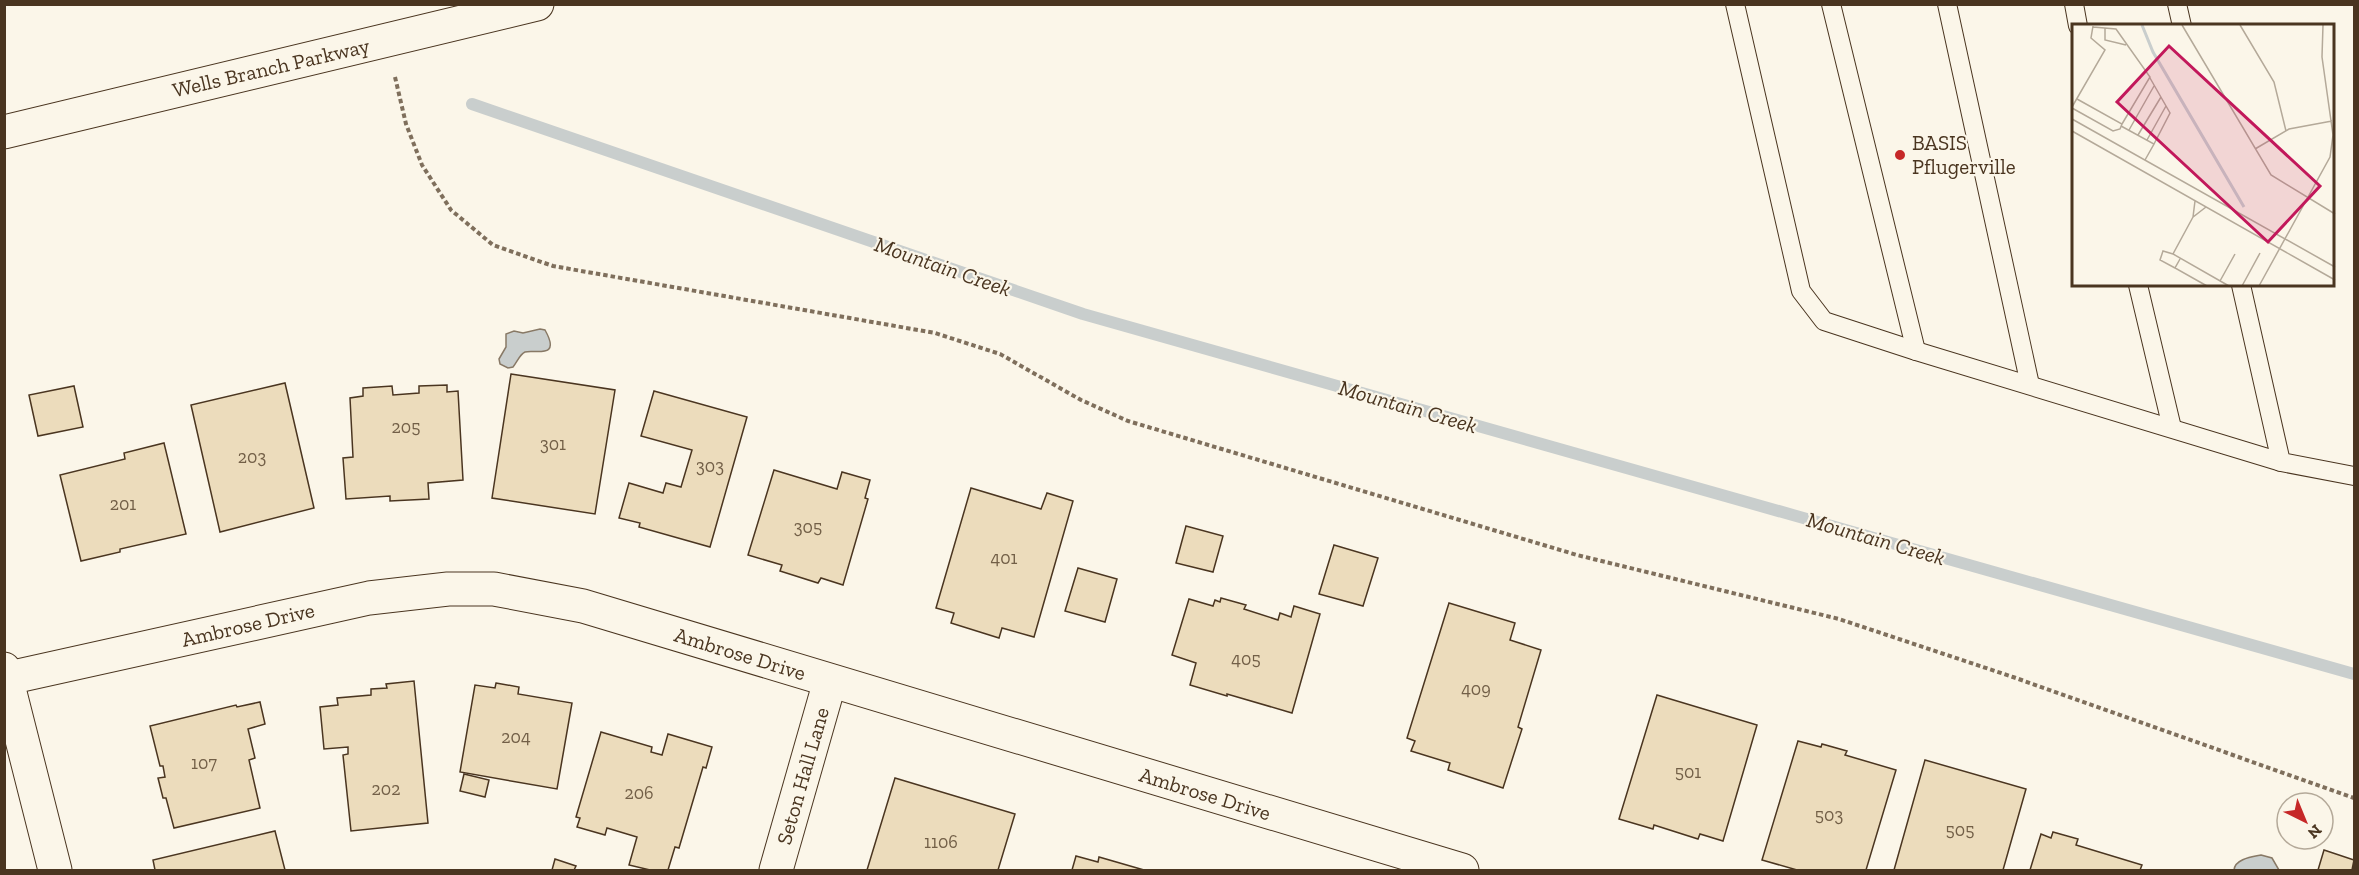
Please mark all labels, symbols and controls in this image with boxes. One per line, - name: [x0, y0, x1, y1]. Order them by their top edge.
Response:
- inset map: [2072, 24, 2335, 286]
- street label: Wells Branch Parkway: [170, 33, 372, 102]
- place label: BASIS Pflugerville: [1912, 130, 2016, 179]
- marker: BASIS Pflugerville: [1893, 148, 1907, 162]
- water label: Mountain Creek: [871, 230, 1015, 303]
- water label: Mountain Creek: [1336, 374, 1480, 439]
- house number: 205: [392, 416, 420, 438]
- house number: 301: [540, 433, 566, 455]
- house number: 203: [238, 446, 266, 468]
- house number: 303: [696, 455, 724, 477]
- house number: 201: [110, 493, 136, 515]
- water label: Mountain Creek: [1804, 506, 1948, 571]
- house number: 305: [794, 516, 822, 538]
- house number: 401: [991, 547, 1018, 569]
- street label: Ambrose Drive: [179, 597, 317, 652]
- street label: Ambrose Drive: [672, 622, 809, 685]
- house number: 405: [1231, 648, 1261, 670]
- house number: 409: [1461, 678, 1491, 700]
- street label: Seton Hall Lane: [771, 704, 834, 847]
- house number: 204: [501, 726, 531, 748]
- house number: 107: [191, 752, 217, 774]
- house number: 501: [1675, 761, 1701, 783]
- street label: Ambrose Drive: [1137, 762, 1274, 825]
- house number: 202: [372, 778, 400, 800]
- house number: 206: [624, 782, 654, 804]
- north arrow: [2275, 791, 2335, 851]
- house number: 503: [1815, 804, 1843, 826]
- house number: 505: [1946, 819, 1974, 841]
- text: N: [2304, 821, 2326, 843]
- house number: 1106: [924, 831, 958, 853]

